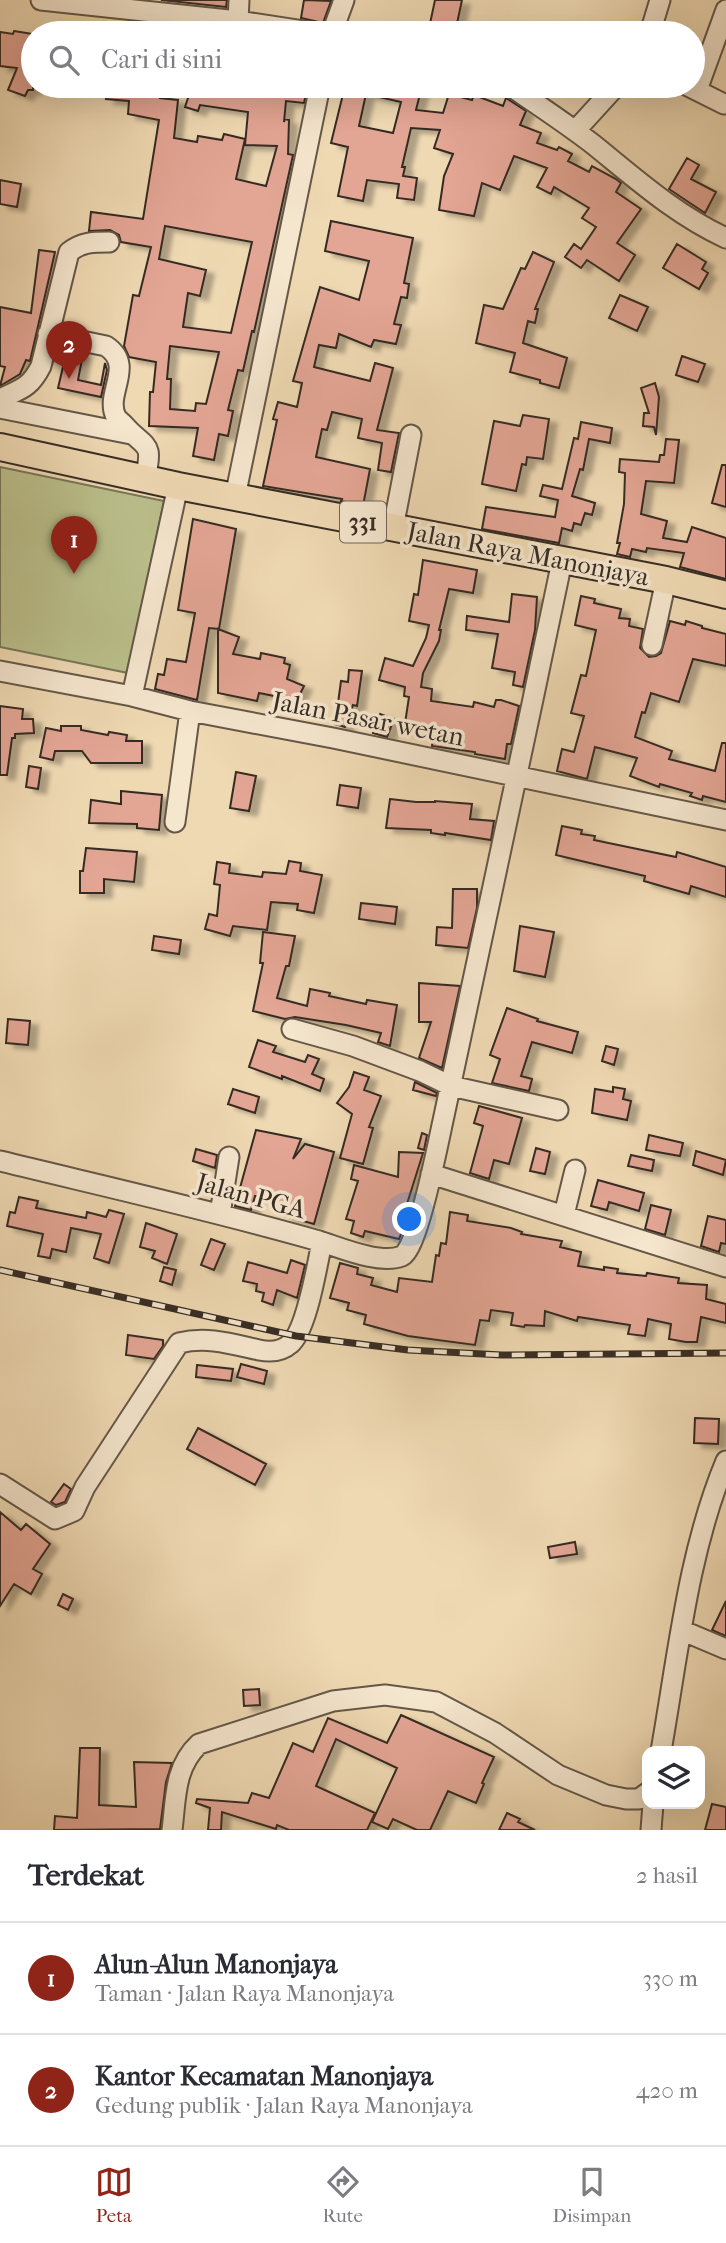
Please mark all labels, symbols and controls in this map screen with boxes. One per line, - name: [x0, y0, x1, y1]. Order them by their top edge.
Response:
- search box: [21, 21, 705, 98]
- icon: search: [45, 41, 83, 79]
- text: Cari di sini: [101, 44, 222, 75]
- pin: 2: [46, 321, 92, 379]
- road number: 331: [340, 502, 386, 542]
- street label: Jalan Raya Manonjaya: [402, 515, 653, 593]
- pin: 1: [51, 516, 97, 574]
- street label: Jalan Pasar wetan: [267, 685, 467, 753]
- street label: Jalan PGA: [191, 1166, 310, 1226]
- your location: [392, 1202, 426, 1236]
- map controls: [642, 1746, 705, 1809]
- button: layers: [642, 1746, 705, 1809]
- text: Terdekat: [28, 1858, 144, 1893]
- text: 2 hasil: [636, 1862, 698, 1889]
- text: Alun-Alun Manonjaya: [95, 1949, 337, 1980]
- text: 1: [47, 1965, 55, 1992]
- text: 330 m: [642, 1965, 698, 1992]
- text: Taman · Jalan Raya Manonjaya: [95, 1980, 394, 2007]
- text: Kantor Kecamatan Manonjaya: [95, 2061, 433, 2092]
- text: 2: [45, 2077, 57, 2104]
- text: 420 m: [636, 2077, 698, 2104]
- text: Gedung publik · Jalan Raya Manonjaya: [95, 2092, 473, 2119]
- tab: Peta: [95, 2163, 133, 2227]
- tab: Rute: [322, 2163, 363, 2227]
- tab: Disimpan: [553, 2163, 631, 2227]

